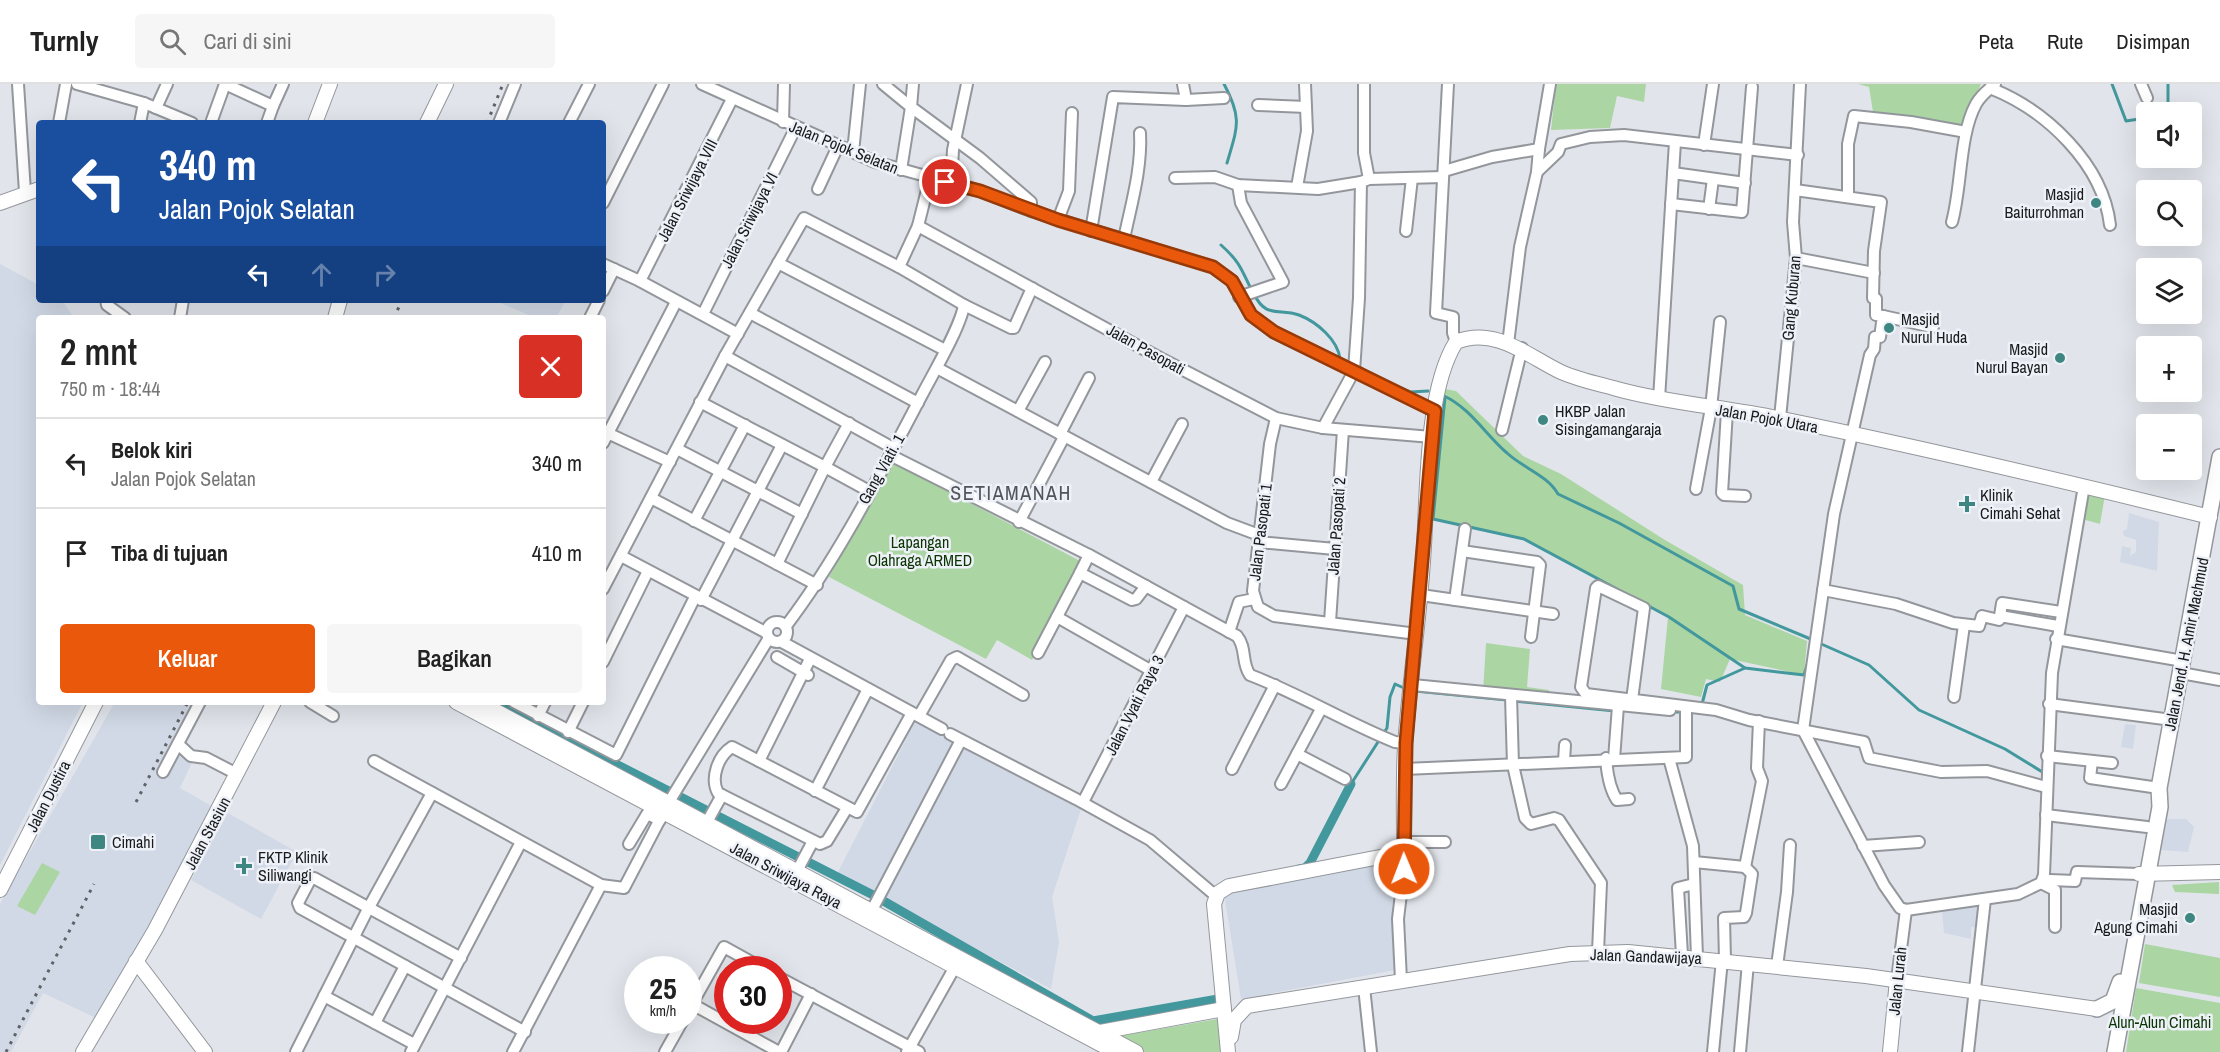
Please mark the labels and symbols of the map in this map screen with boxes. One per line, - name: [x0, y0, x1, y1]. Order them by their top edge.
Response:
- street label: Jalan Pojok Selatan: [786, 115, 902, 179]
- street label: Jalan Sriwijaya VIII: [652, 135, 722, 245]
- pin: [919, 156, 970, 207]
- street label: Jalan Sriwijaya VI: [715, 168, 783, 272]
- place label: Masjid Baiturrohman: [2005, 183, 2084, 223]
- marker: Masjid Baiturrohman: [2089, 196, 2103, 210]
- street label: Gang Kuburan: [1776, 255, 1806, 341]
- place label: Masjid Nurul Huda: [1901, 308, 1968, 348]
- street label: Jalan Pasopati: [1103, 318, 1189, 380]
- marker: Masjid Nurul Huda: [1882, 321, 1896, 335]
- place label: Masjid Nurul Bayan: [1976, 338, 2048, 378]
- marker: Masjid Nurul Bayan: [2053, 351, 2067, 365]
- street label: Jalan Pojok Utara: [1714, 398, 1821, 438]
- place label: HKBP Jalan Sisingamangaraja: [1555, 400, 1662, 440]
- marker: HKBP Jalan Sisingamangaraja: [1536, 413, 1550, 427]
- street label: Gang Viati. 1: [853, 429, 910, 508]
- street label: Jalan Pasopati 2: [1322, 476, 1350, 576]
- district label: SETIAMANAH: [950, 479, 1072, 506]
- street label: Jalan Pasopati 1: [1243, 481, 1277, 582]
- place label: Klinik Cimahi Sehat: [1980, 484, 2061, 524]
- marker: Klinik Cimahi Sehat: [1958, 495, 1976, 513]
- park label: Lapangan Olahraga ARMED: [868, 531, 972, 571]
- street label: Jalan Jend. H. Amir Machmud: [2158, 556, 2214, 732]
- street label: Jalan Vyati Raya 3: [1099, 651, 1169, 759]
- street label: Jalan Dustira: [21, 756, 76, 835]
- street label: Jalan Stasiun: [179, 793, 235, 873]
- place label: Cimahi: [112, 831, 154, 853]
- marker: Cimahi: [89, 833, 107, 851]
- street label: Jalan Sriwijaya Raya: [726, 836, 846, 914]
- position arrow: [1372, 837, 1436, 901]
- place label: FKTP Klinik Siliwangi: [258, 846, 328, 886]
- marker: FKTP Klinik Siliwangi: [235, 857, 253, 875]
- place label: Masjid Agung Cimahi: [2093, 898, 2178, 938]
- marker: Masjid Agung Cimahi: [2183, 911, 2197, 925]
- street label: Jalan Gandawijaya: [1590, 943, 1703, 969]
- street label: Jalan Lurah: [1882, 946, 1912, 1016]
- speed limit sign: 30: [714, 956, 792, 1034]
- park label: Alun-Alun Cimahi: [2108, 1011, 2211, 1033]

